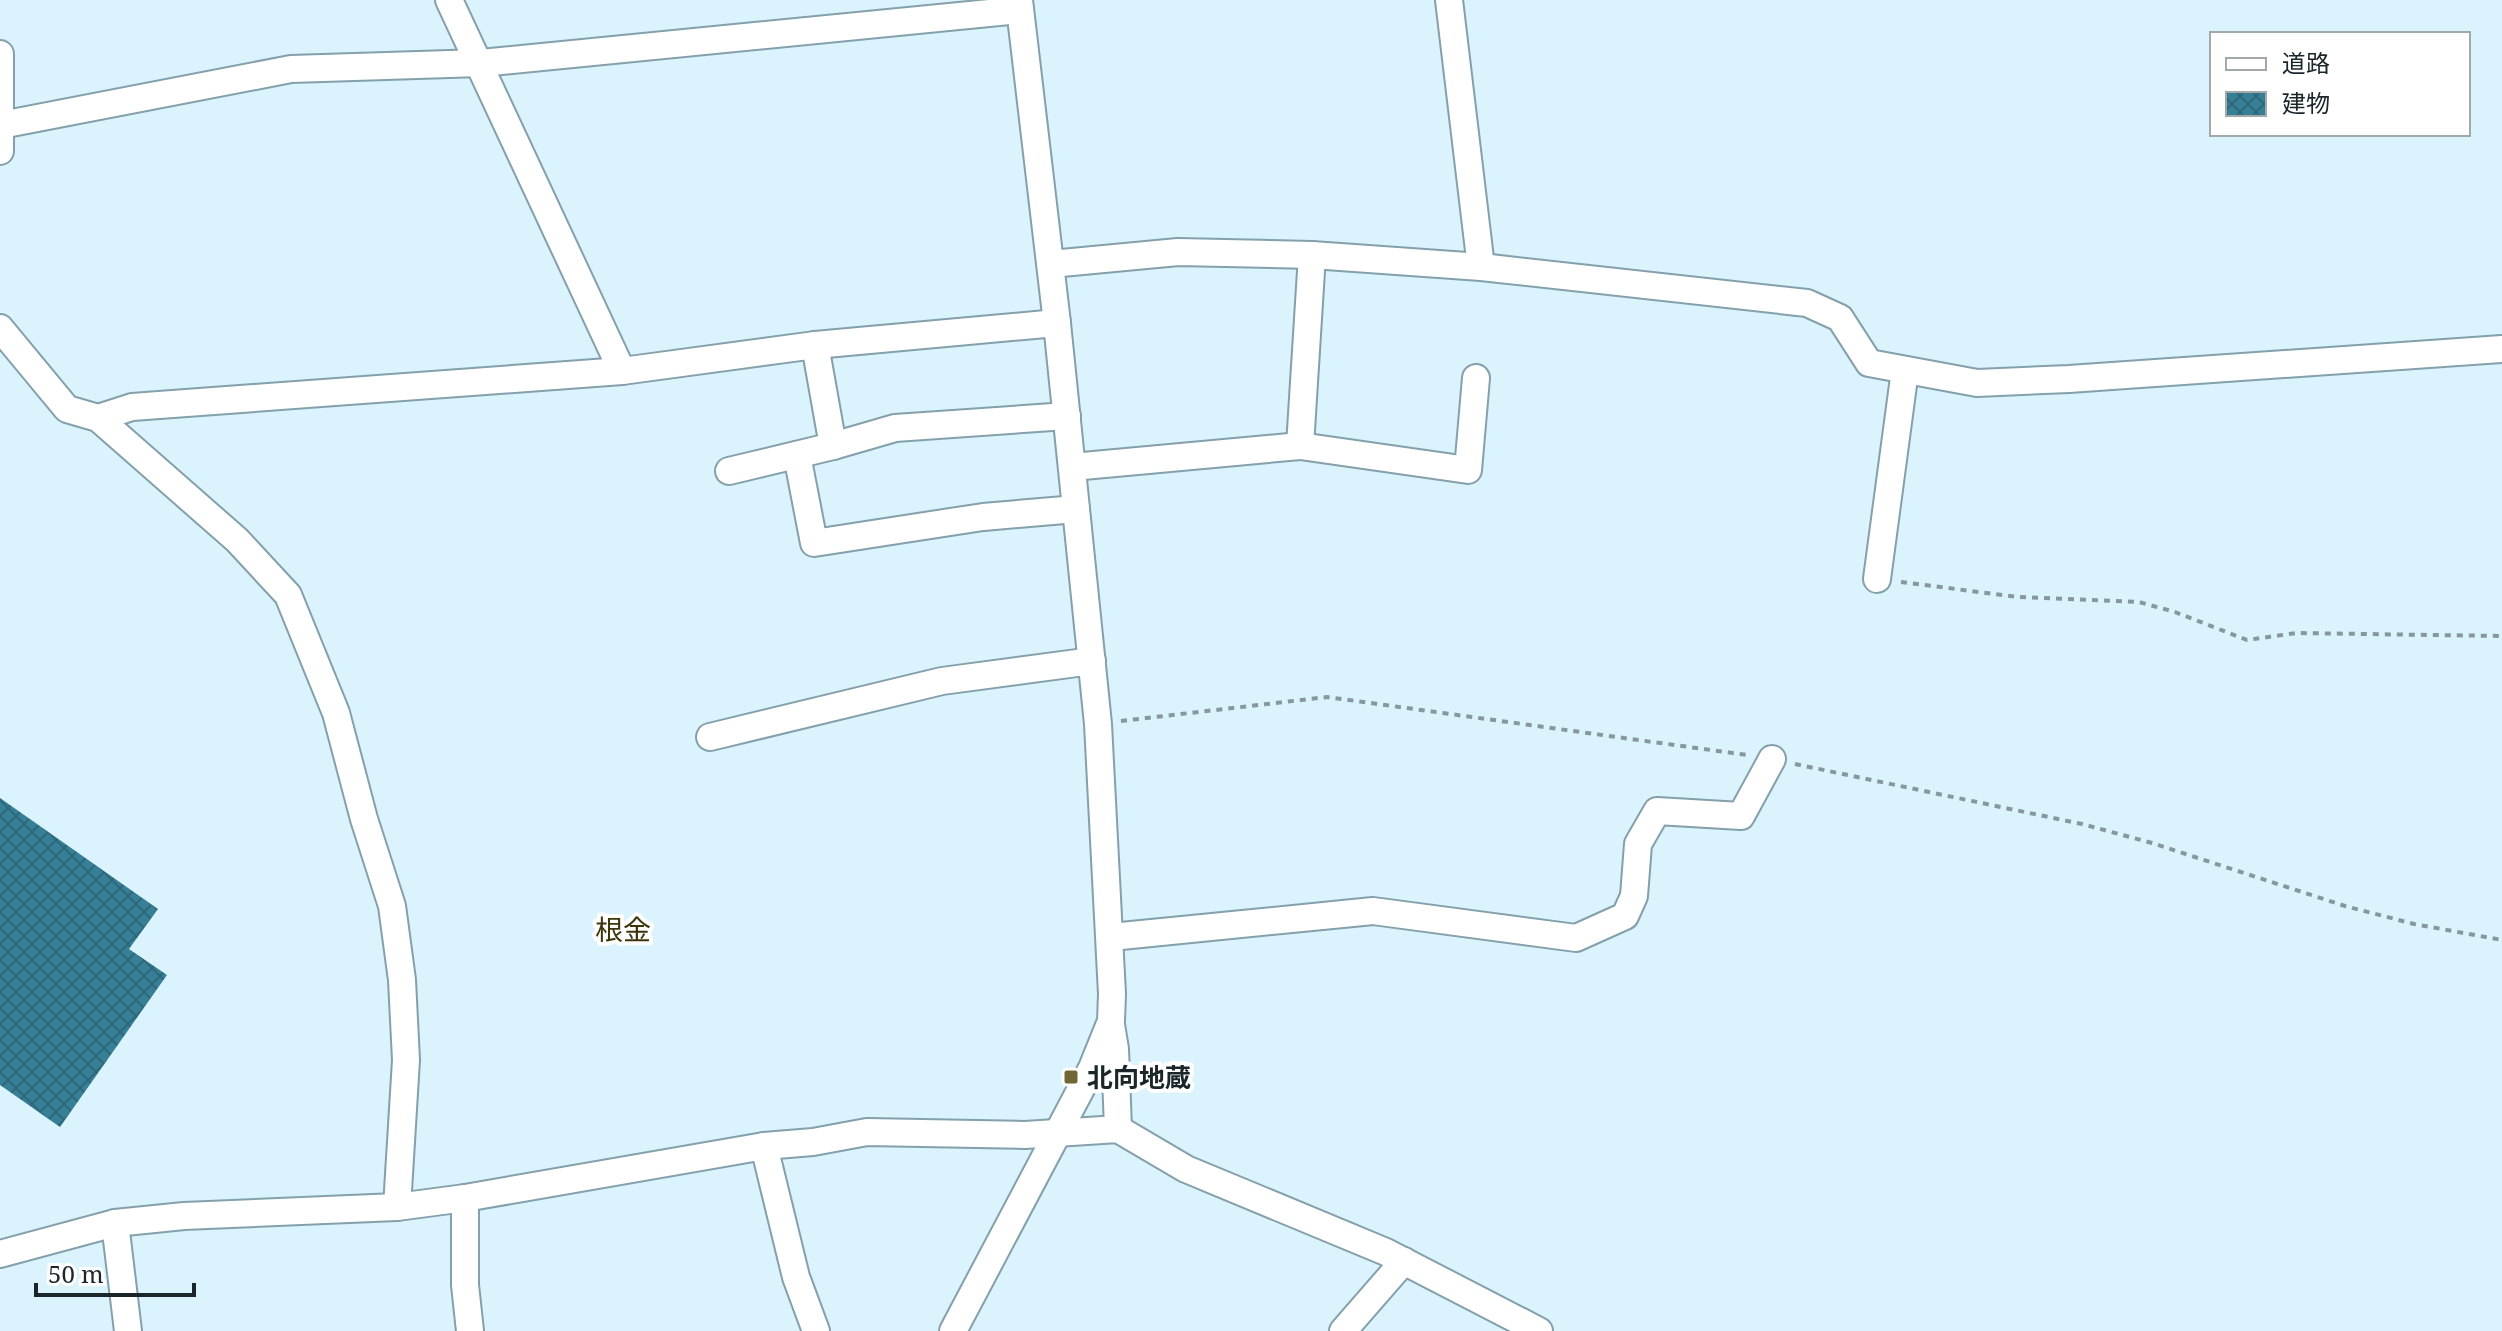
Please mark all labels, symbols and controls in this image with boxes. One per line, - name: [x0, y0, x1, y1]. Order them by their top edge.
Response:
- legend: [2210, 32, 2470, 136]
- text: 道路: [2282, 46, 2330, 79]
- text: 建物: [2282, 86, 2330, 119]
- district label: 根金: [595, 910, 651, 948]
- place label: 北向地蔵: [1087, 1059, 1191, 1095]
- marker: 北向地蔵: [1062, 1068, 1080, 1086]
- scale bar: [36, 1247, 194, 1297]
- text: 50 m: [48, 1257, 104, 1290]

